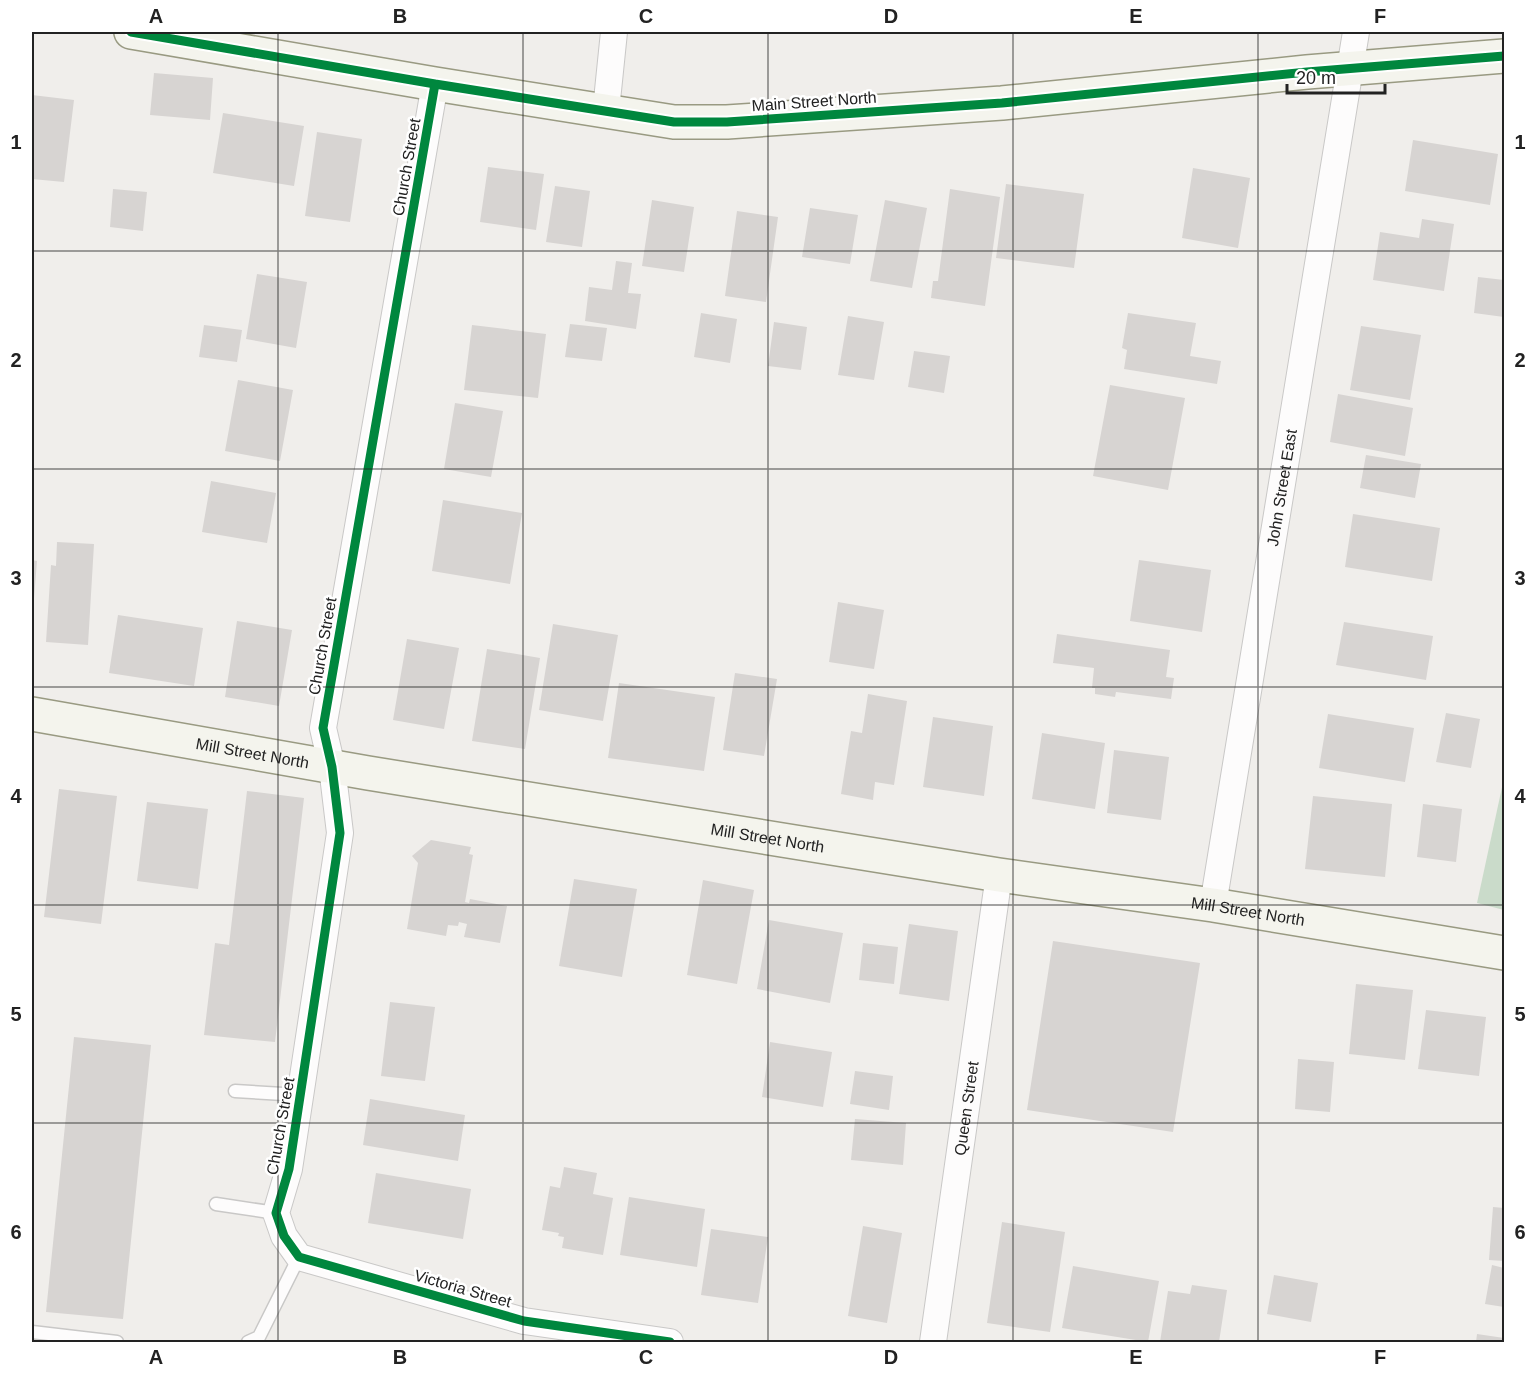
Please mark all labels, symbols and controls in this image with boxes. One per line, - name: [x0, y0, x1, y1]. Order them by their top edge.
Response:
- text: A: [149, 5, 163, 27]
- text: B: [393, 5, 407, 27]
- text: C: [639, 5, 653, 27]
- text: D: [884, 5, 898, 27]
- text: E: [1129, 5, 1143, 27]
- text: F: [1374, 5, 1386, 27]
- scale bar: [1287, 57, 1384, 95]
- text: 20 m: [1296, 68, 1336, 88]
- street label: Main Street North: [751, 89, 877, 114]
- street label: Church Street: [390, 116, 424, 217]
- text: 1: [10, 131, 22, 153]
- text: 1: [1514, 131, 1526, 153]
- text: 2: [10, 349, 22, 371]
- text: 2: [1514, 349, 1526, 371]
- street label: John Street East: [1264, 427, 1300, 547]
- text: 3: [10, 567, 22, 589]
- text: 3: [1514, 567, 1526, 589]
- street label: Church Street: [306, 595, 340, 696]
- street label: Mill Street North: [195, 735, 311, 772]
- text: 4: [10, 785, 22, 807]
- text: 4: [1514, 785, 1526, 807]
- street label: Mill Street North: [710, 821, 826, 856]
- street label: Mill Street North: [1190, 894, 1306, 929]
- text: 5: [10, 1003, 22, 1025]
- text: 5: [1514, 1003, 1526, 1025]
- street label: Queen Street: [951, 1060, 982, 1157]
- street label: Church Street: [264, 1075, 298, 1176]
- text: 6: [10, 1221, 22, 1243]
- text: 6: [1514, 1221, 1526, 1243]
- street label: Victoria Street: [412, 1267, 514, 1311]
- text: A: [149, 1346, 163, 1368]
- text: B: [393, 1346, 407, 1368]
- text: C: [639, 1346, 653, 1368]
- text: D: [884, 1346, 898, 1368]
- text: E: [1129, 1346, 1143, 1368]
- text: F: [1374, 1346, 1386, 1368]

